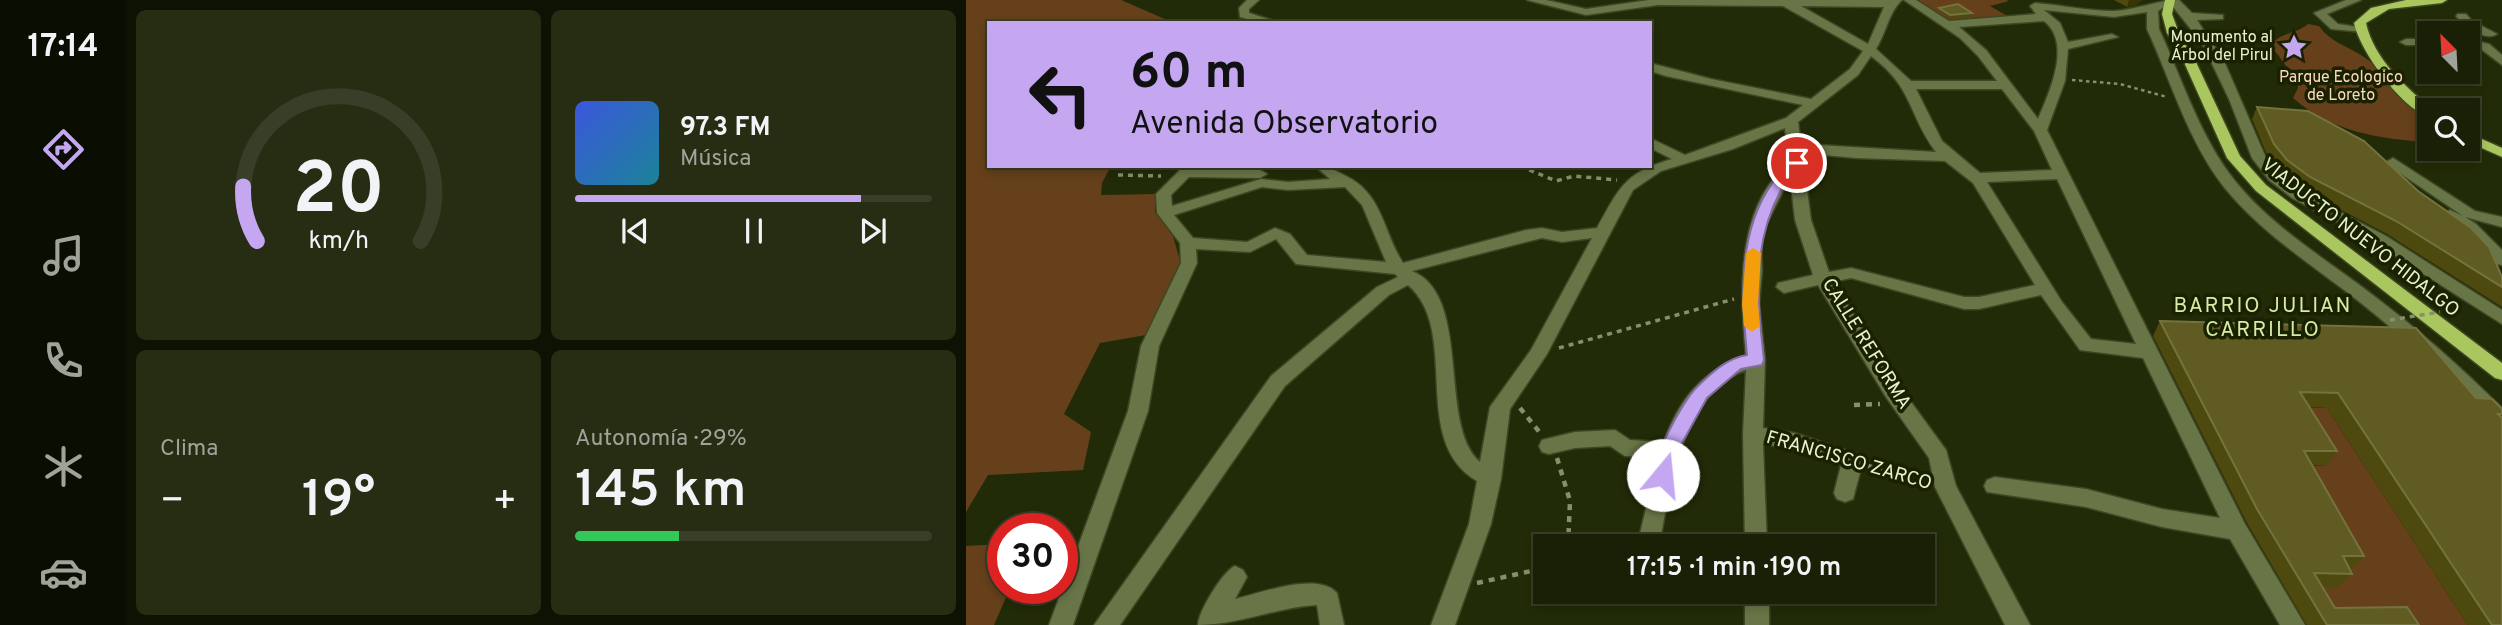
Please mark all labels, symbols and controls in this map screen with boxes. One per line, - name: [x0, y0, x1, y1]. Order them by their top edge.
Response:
- north arrow: [2417, 21, 2480, 84]
- map controls: [2417, 21, 2480, 161]
- text: 17:14: [27, 28, 99, 68]
- place label: Monumento al Árbol del Pirul: [2171, 28, 2273, 66]
- place icon: Monumento al Árbol del Pirul: [2279, 32, 2309, 62]
- text: 60 m: [1130, 44, 1248, 106]
- icon: left: [1015, 49, 1106, 140]
- park label: Parque Ecologico de Loreto: [2279, 68, 2403, 106]
- button: search: [2417, 98, 2480, 161]
- text: Avenida Observatorio: [1130, 105, 1438, 145]
- text: 97.3 FM: [680, 112, 771, 145]
- icon: directions: [39, 125, 88, 174]
- pin: [1767, 133, 1827, 193]
- icon: arrive: [1778, 144, 1816, 182]
- text: Música: [680, 145, 751, 174]
- text: 20: [292, 148, 385, 240]
- street label: VIADUCTO NUEVO HIDALGO: [2256, 153, 2464, 323]
- icon: previous: [616, 212, 654, 250]
- icon: pause: [735, 212, 773, 250]
- icon: next: [854, 212, 892, 250]
- text: km/h: [308, 226, 369, 258]
- icon: music: [39, 231, 88, 280]
- street label: CALLE REFORMA: [1816, 274, 1916, 414]
- district label: BARRIO JULIAN CARRILLO: [2174, 293, 2352, 344]
- icon: phone: [39, 336, 88, 385]
- text: Autonomía · 29%: [575, 425, 747, 454]
- street label: FRANCISCO ZARCO: [1763, 426, 1935, 496]
- text: Clima: [160, 435, 218, 464]
- position arrow: [1626, 438, 1700, 512]
- icon: climate: [39, 442, 88, 491]
- text: 145 km: [575, 459, 747, 525]
- text: 19°: [302, 469, 375, 535]
- text: −: [160, 478, 185, 527]
- text: +: [492, 478, 517, 527]
- speed limit sign: 30: [987, 513, 1078, 604]
- icon: car: [39, 548, 88, 597]
- text: 17:15 · 1 min · 190 m: [1627, 552, 1841, 585]

